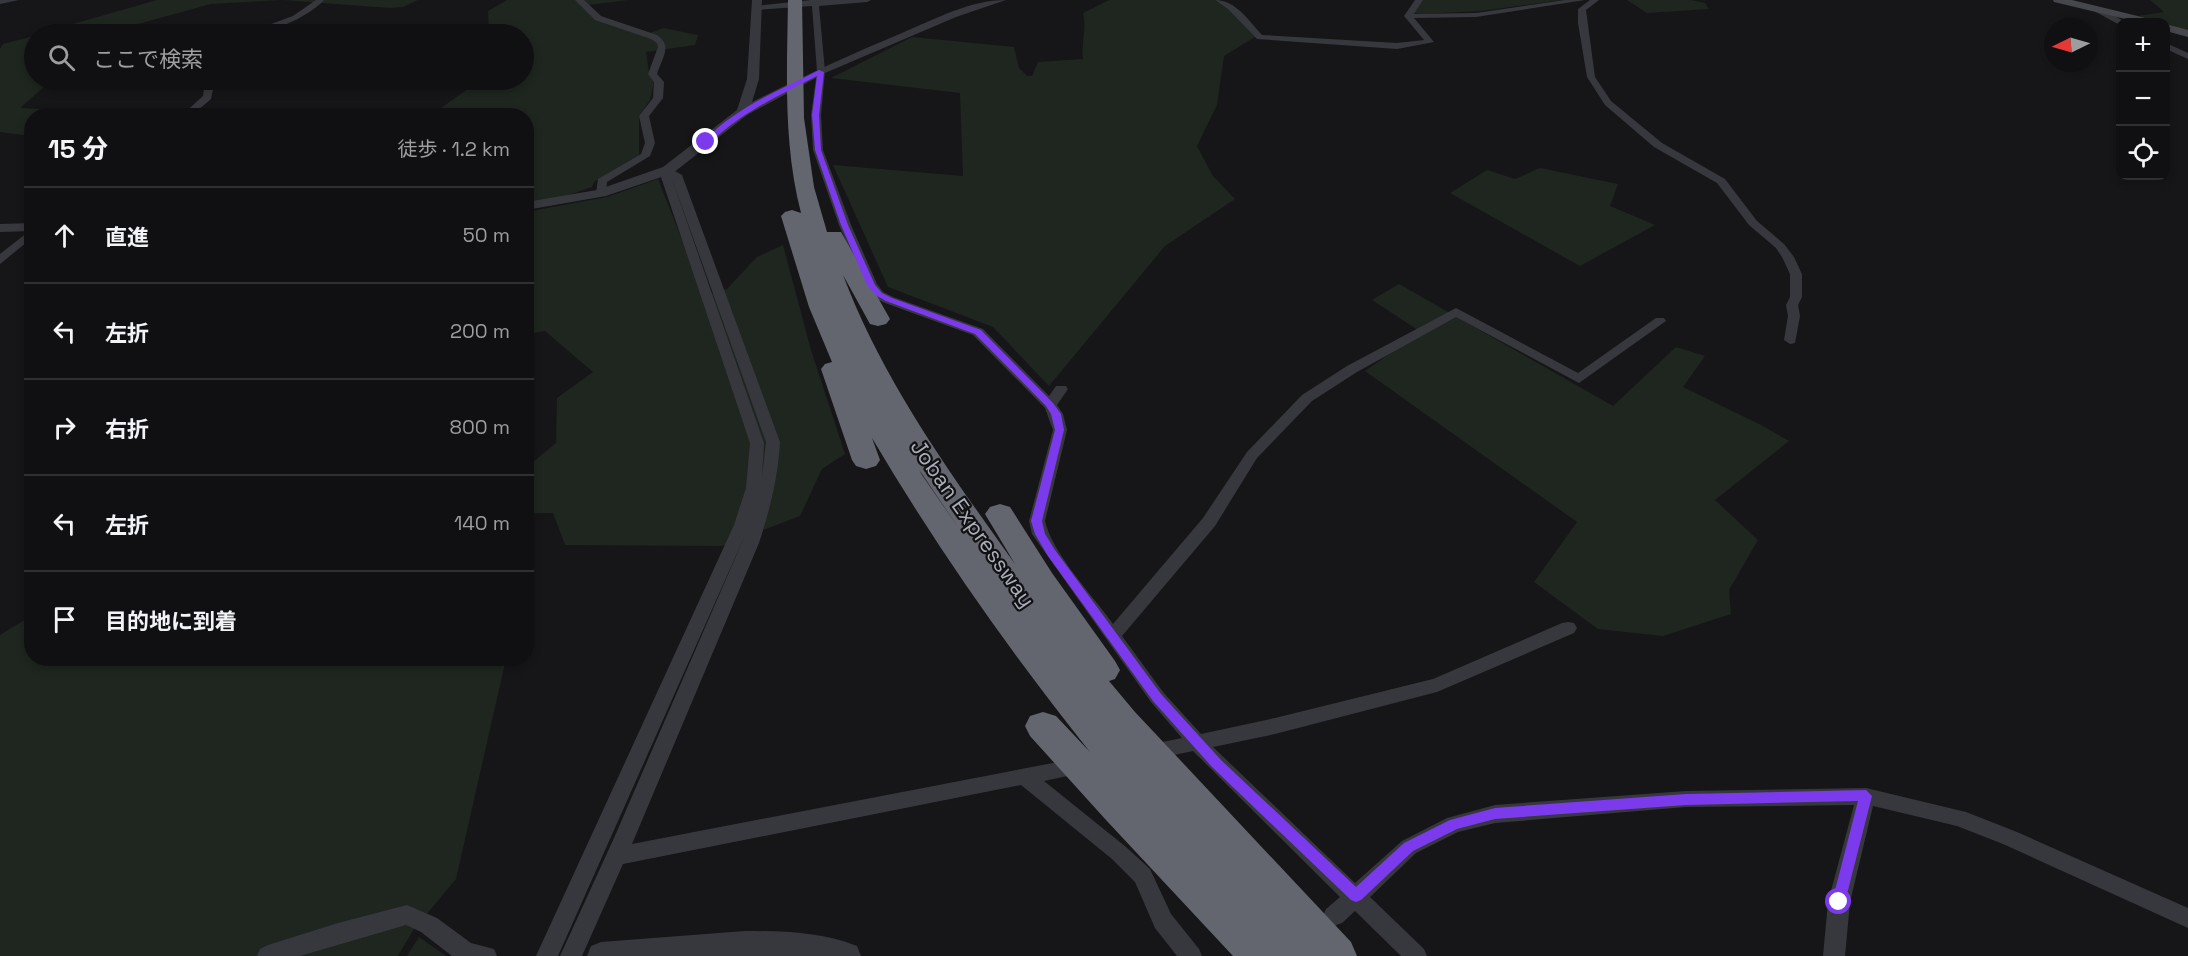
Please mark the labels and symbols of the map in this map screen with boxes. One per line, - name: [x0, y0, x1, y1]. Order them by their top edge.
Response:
- north arrow: [2044, 18, 2098, 72]
- route end: [692, 128, 718, 154]
- street label: Joban Expressway: [905, 434, 1041, 612]
- route start: [1825, 888, 1851, 914]

